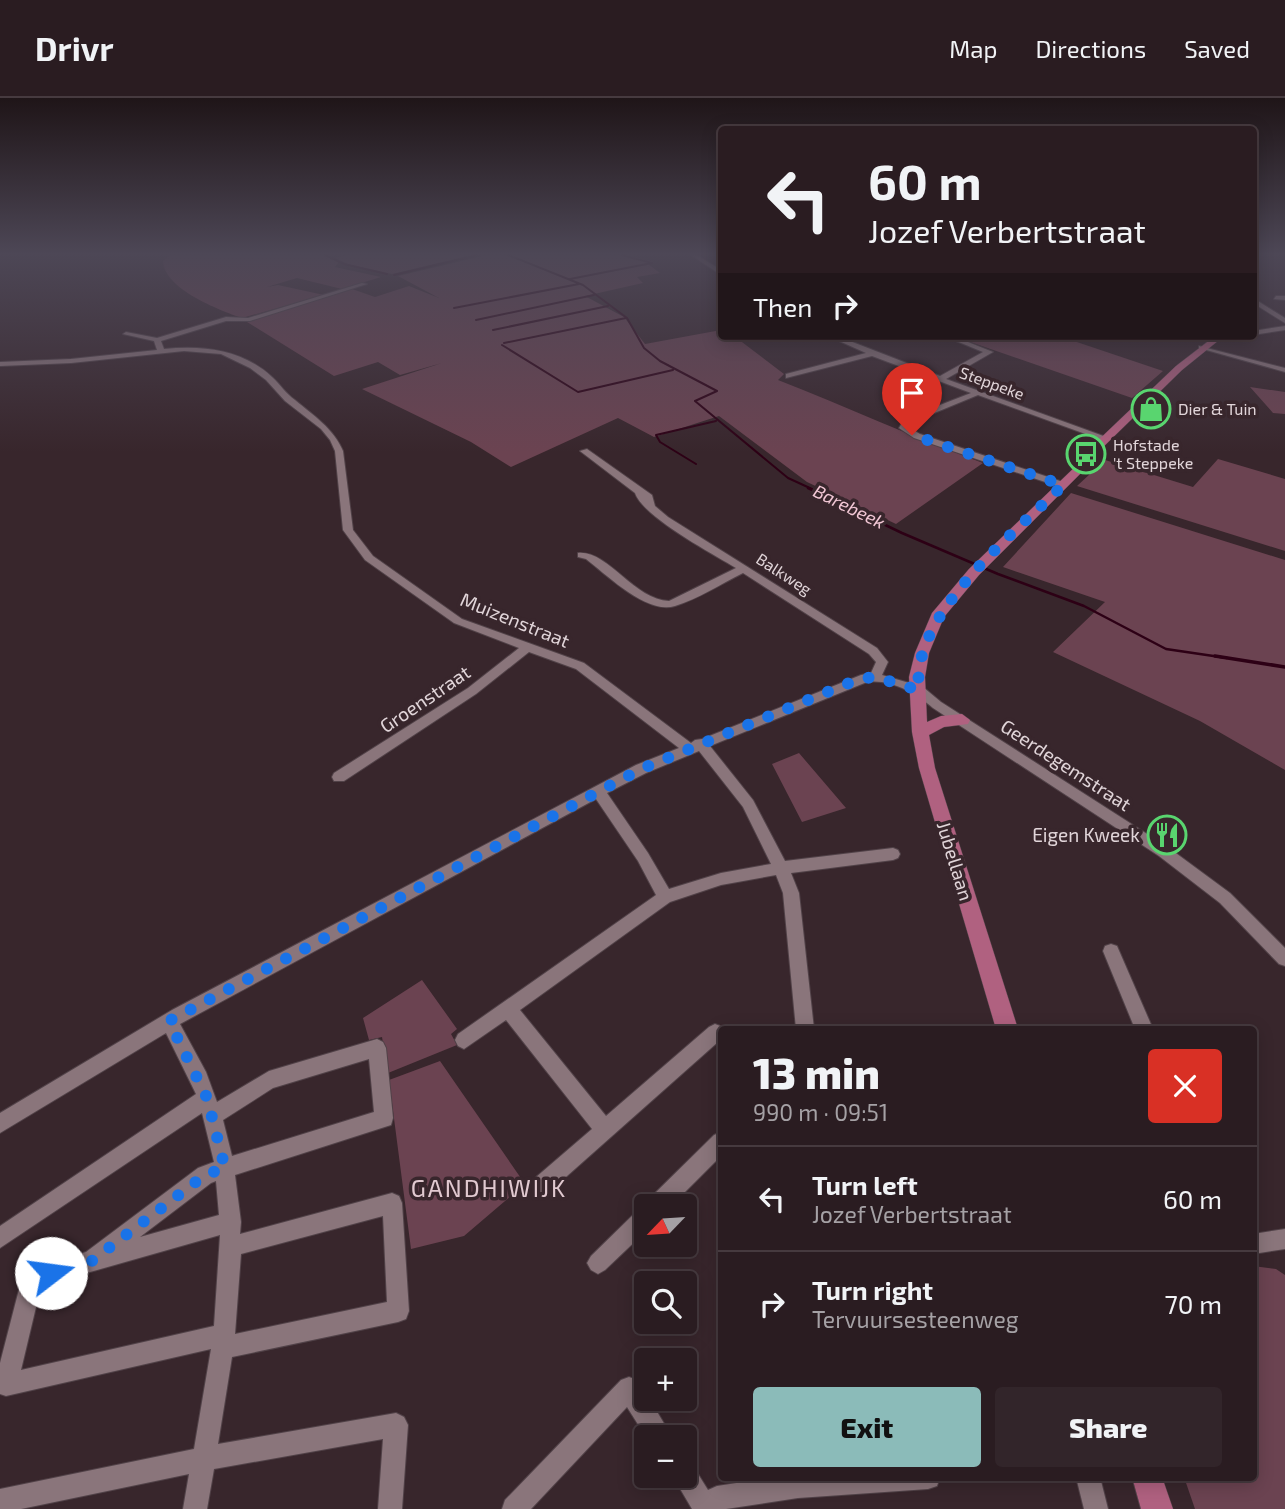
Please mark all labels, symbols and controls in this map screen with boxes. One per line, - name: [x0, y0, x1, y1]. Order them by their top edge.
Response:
- text: Drivr: [35, 28, 114, 68]
- text: Map: [949, 34, 997, 63]
- text: Directions: [1035, 34, 1146, 63]
- text: Saved: [1184, 34, 1250, 63]
- text: 60 m: [868, 151, 982, 210]
- icon: left: [753, 154, 844, 245]
- text: Jozef Verbertstraat: [868, 211, 1146, 249]
- icon: right: [826, 287, 864, 325]
- text: Then: [753, 291, 812, 322]
- street label: Steppeke: [957, 362, 1027, 403]
- pin: [882, 363, 942, 435]
- icon: arrive: [893, 374, 931, 412]
- shop icon: Dier & Tuin: [1130, 388, 1172, 430]
- place label: Dier & Tuin: [1178, 399, 1257, 418]
- bus stop icon: Hofstade 't Steppeke: [1065, 433, 1107, 475]
- place label: Hofstade 't Steppeke: [1113, 435, 1193, 472]
- water label: Barebeek: [810, 479, 889, 533]
- street label: Balkweg: [753, 549, 816, 599]
- street label: Muizenstraat: [457, 587, 573, 652]
- street label: Groenstraat: [375, 660, 474, 737]
- street label: Geerdegemstraat: [997, 714, 1136, 815]
- restaurant icon: Eigen Kweek: [1146, 814, 1188, 856]
- street label: Jubellaan: [933, 819, 978, 903]
- place label: Eigen Kweek: [1032, 823, 1140, 846]
- text: 13 min: [753, 1047, 880, 1097]
- button: close: [1148, 1049, 1222, 1123]
- text: 990 m · 09:51: [753, 1098, 888, 1126]
- text: Turn left: [812, 1169, 918, 1200]
- district label: GANDHIWIJK: [411, 1173, 567, 1202]
- icon: left: [753, 1180, 791, 1218]
- text: 60 m: [1163, 1183, 1222, 1214]
- north arrow: [634, 1194, 696, 1256]
- map controls: [634, 1194, 697, 1488]
- text: Jozef Verbertstraat: [812, 1200, 1012, 1228]
- position arrow: [14, 1236, 88, 1310]
- button: search: [634, 1271, 697, 1334]
- text: Turn right: [812, 1274, 933, 1305]
- icon: right: [753, 1285, 791, 1323]
- text: 70 m: [1164, 1288, 1222, 1319]
- text: Tervuursesteenweg: [812, 1305, 1019, 1333]
- button: +: [634, 1348, 697, 1411]
- button: Exit: [753, 1387, 981, 1467]
- button: Share: [995, 1387, 1222, 1467]
- button: −: [634, 1425, 697, 1488]

